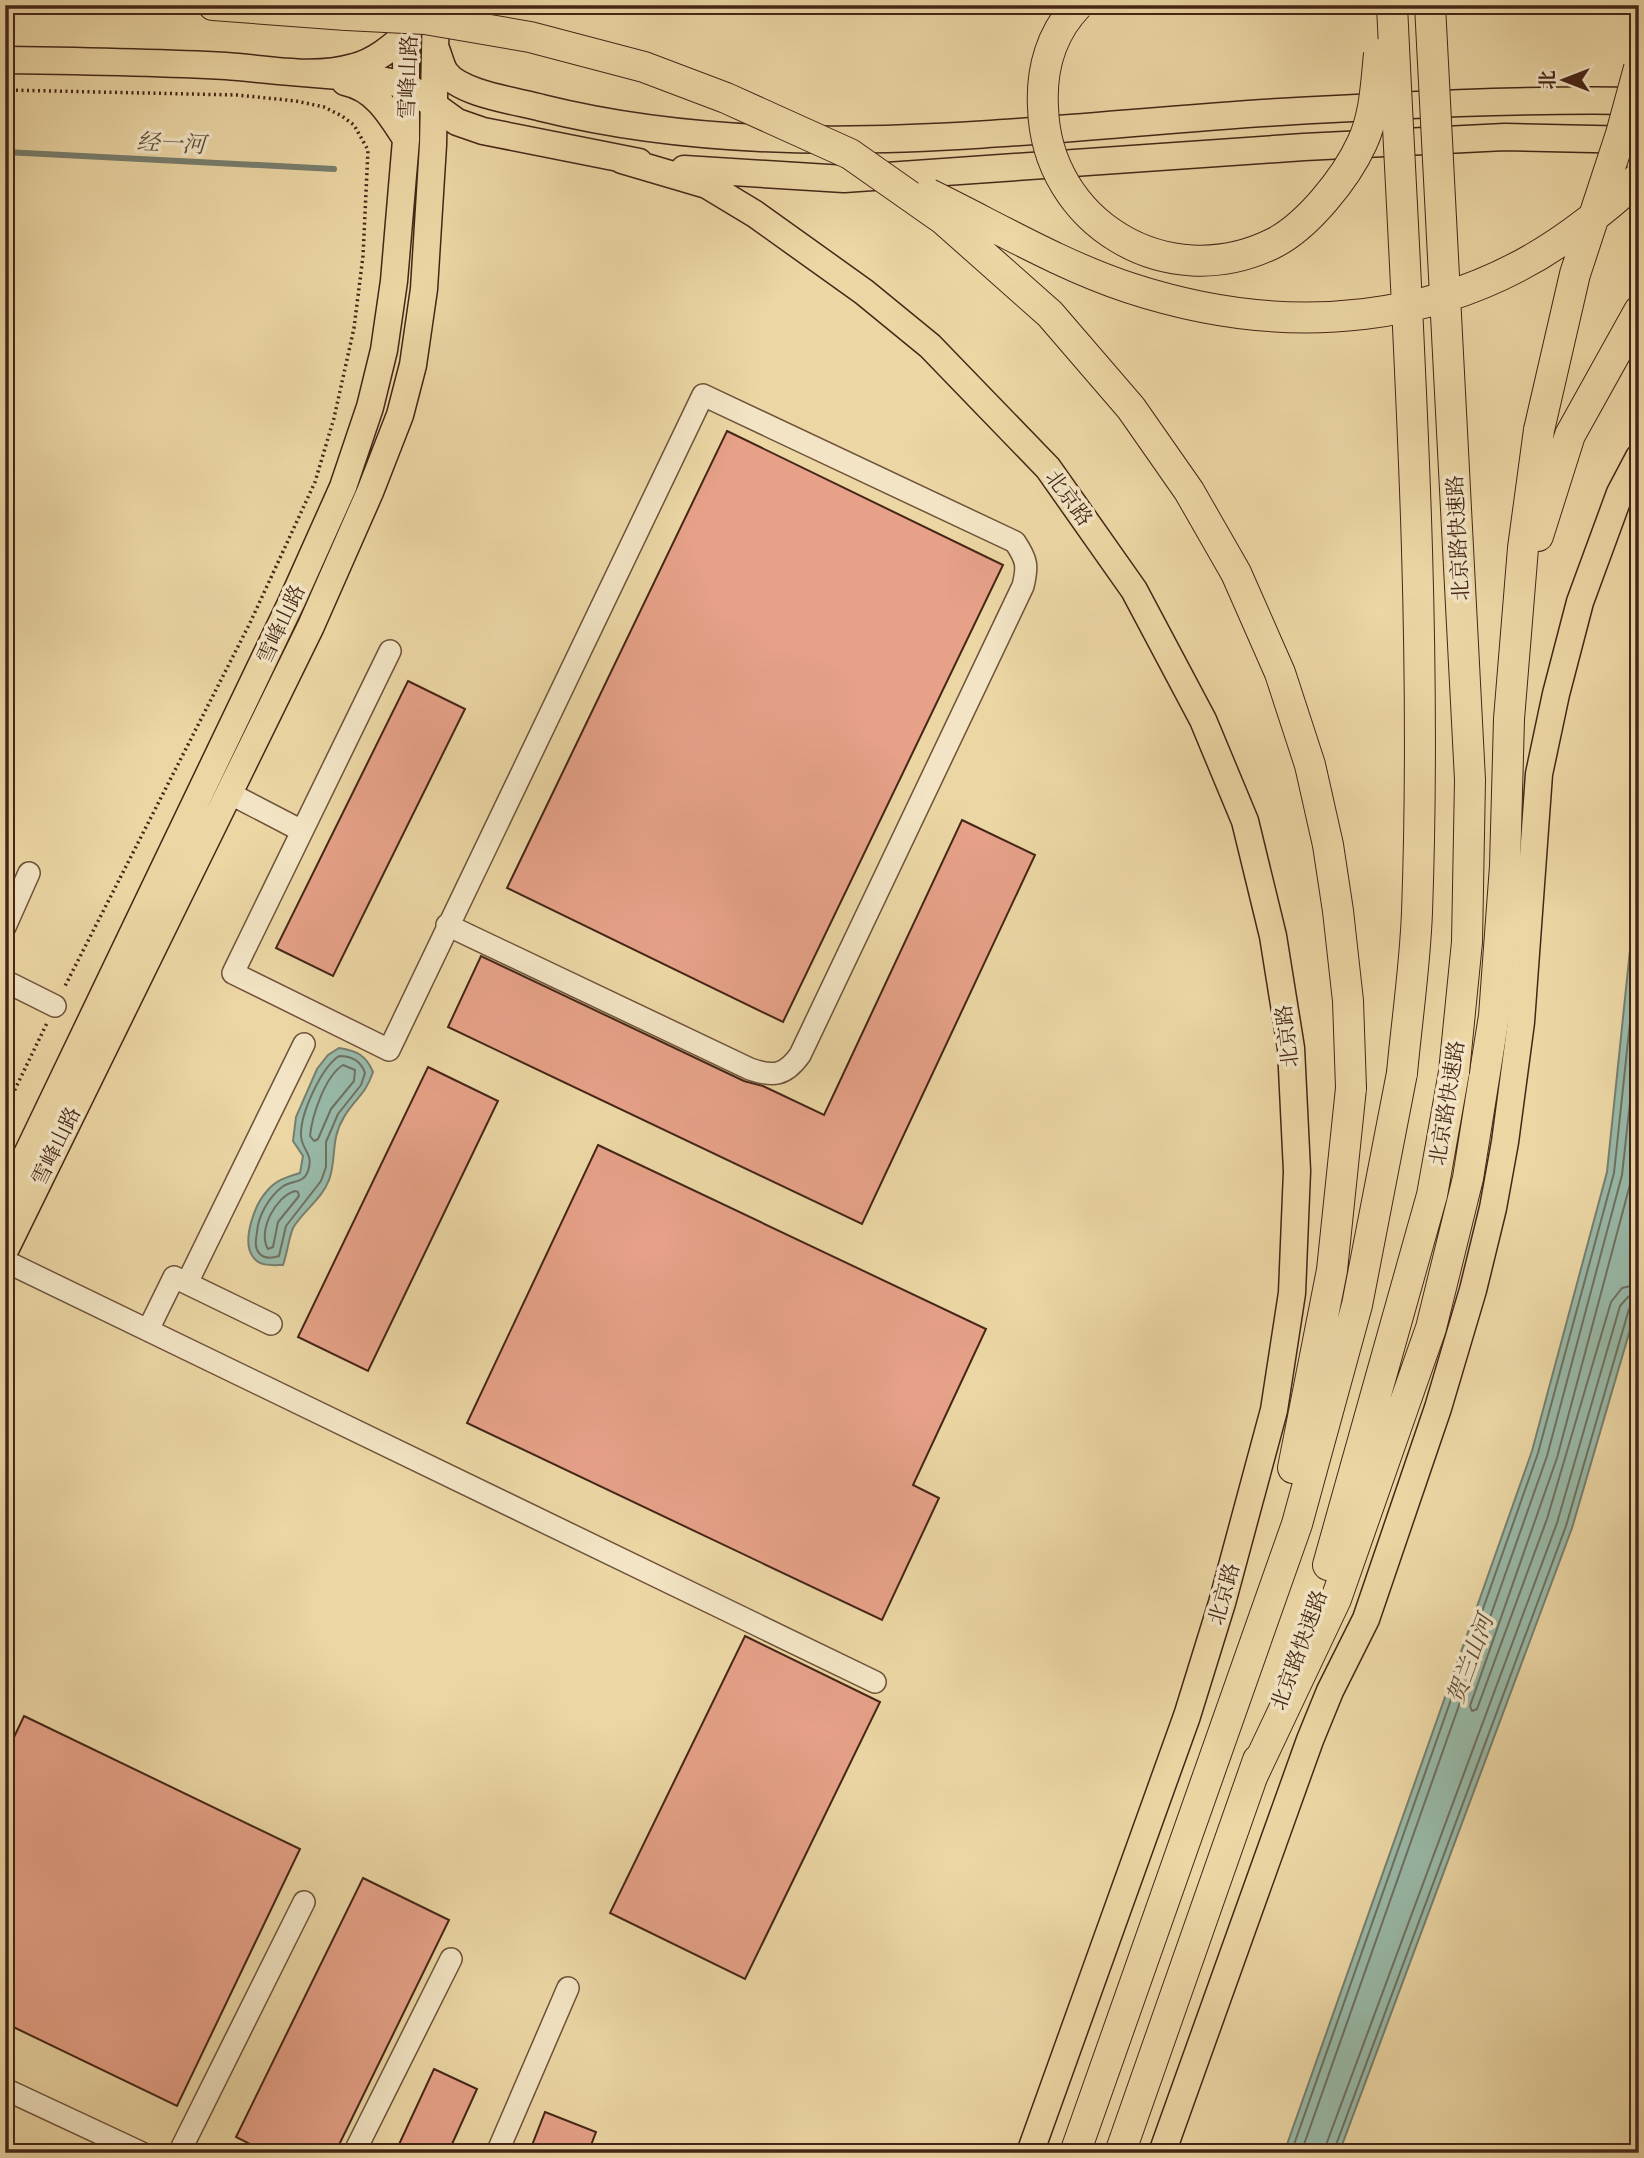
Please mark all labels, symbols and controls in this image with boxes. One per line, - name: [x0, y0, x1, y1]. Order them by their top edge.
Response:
- street label: 雪峰山路: [394, 35, 425, 120]
- north arrow: [1528, 46, 1598, 116]
- text: 北: [1536, 70, 1562, 90]
- water label: 经一河: [136, 127, 210, 163]
- street label: 北京路: [1038, 465, 1098, 533]
- street label: 北京路快速路: [1442, 474, 1477, 602]
- street label: 雪峰山路: [251, 580, 313, 669]
- street label: 北京路: [1270, 1003, 1307, 1069]
- street label: 北京路快速路: [1424, 1039, 1473, 1168]
- street label: 雪峰山路: [26, 1103, 89, 1191]
- street label: 北京路: [1203, 1560, 1248, 1629]
- street label: 北京路快速路: [1265, 1586, 1336, 1715]
- water label: 贺兰山河: [1441, 1607, 1504, 1708]

